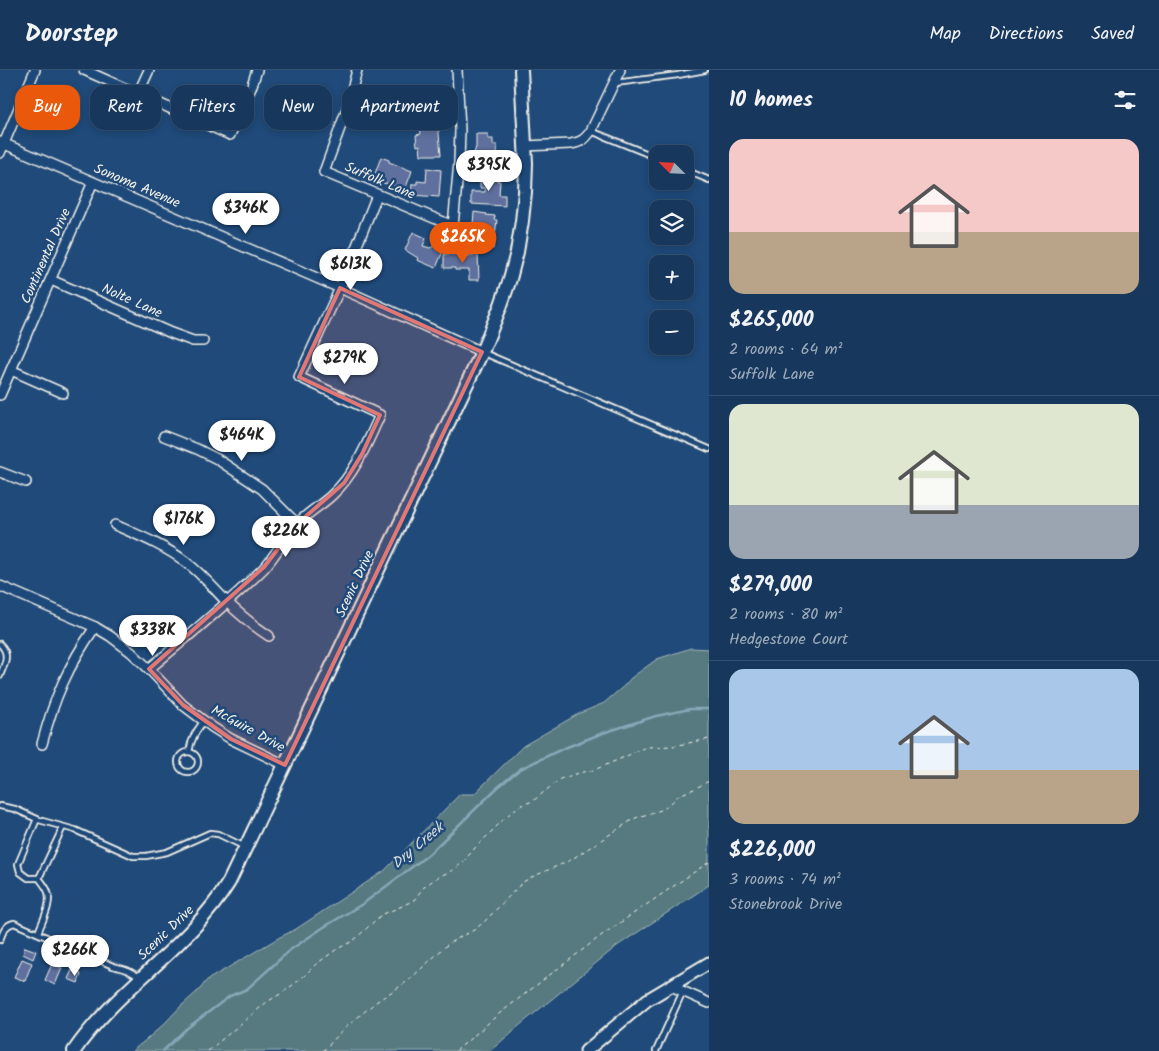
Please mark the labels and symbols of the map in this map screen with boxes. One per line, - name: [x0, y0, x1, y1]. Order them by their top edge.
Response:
- north arrow: [649, 145, 694, 190]
- pin: $395K: [454, 150, 524, 192]
- street label: Suffolk Lane: [341, 156, 419, 206]
- street label: Sonoma Avenue: [90, 158, 184, 214]
- pin: $346K: [211, 192, 281, 235]
- street label: Continental Drive: [15, 204, 77, 307]
- pin: $265K: [428, 222, 498, 264]
- pin: $613K: [316, 248, 386, 291]
- street label: Nolte Lane: [98, 278, 167, 324]
- pin: $279K: [310, 342, 380, 385]
- pin: $464K: [207, 420, 277, 462]
- pin: $176K: [149, 504, 219, 546]
- pin: $226K: [251, 516, 321, 558]
- street label: Scenic Drive: [330, 546, 380, 621]
- pin: $338K: [118, 614, 188, 657]
- street label: McGuire Drive: [207, 700, 290, 759]
- water label: Dry Creek: [386, 816, 451, 875]
- street label: Scenic Drive: [133, 900, 200, 966]
- pin: $266K: [40, 934, 110, 977]

